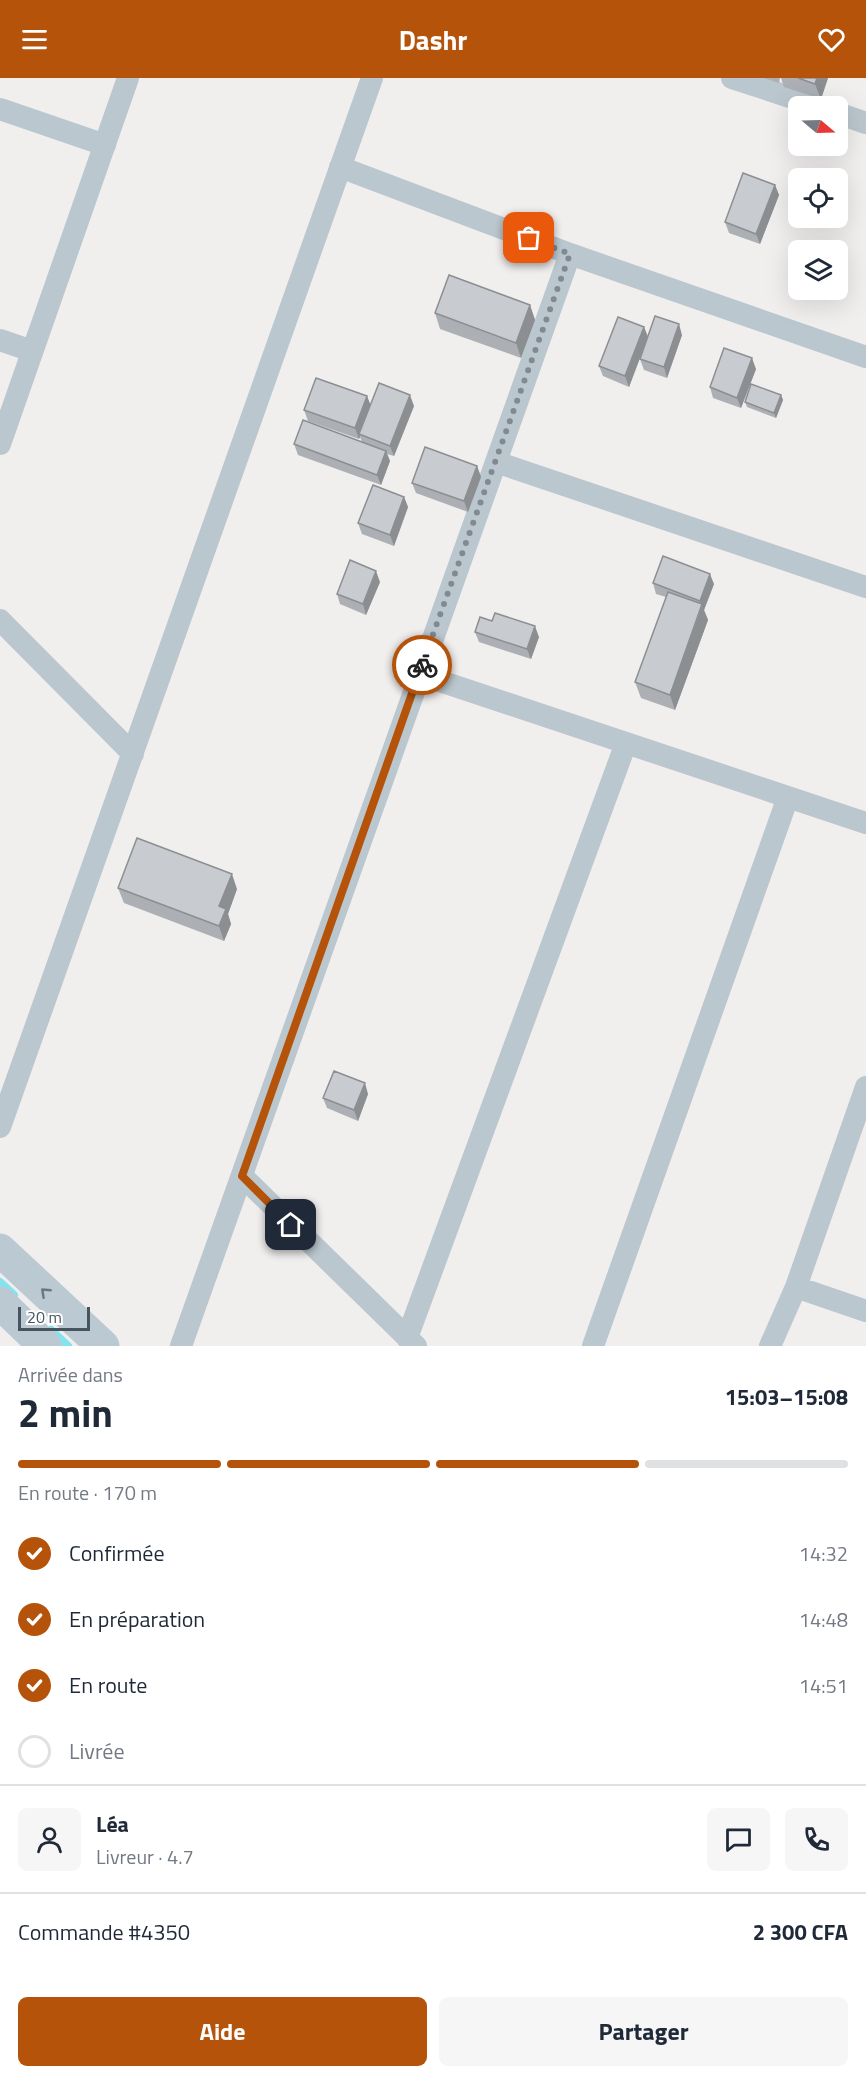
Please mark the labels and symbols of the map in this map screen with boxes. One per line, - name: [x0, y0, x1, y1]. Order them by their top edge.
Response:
- north arrow: [788, 96, 848, 156]
- pin: [503, 212, 554, 263]
- courier: [392, 635, 452, 695]
- pin: [265, 1199, 316, 1250]
- one-way arrow: [42, 1288, 52, 1299]
- scale bar: [18, 1304, 90, 1332]

